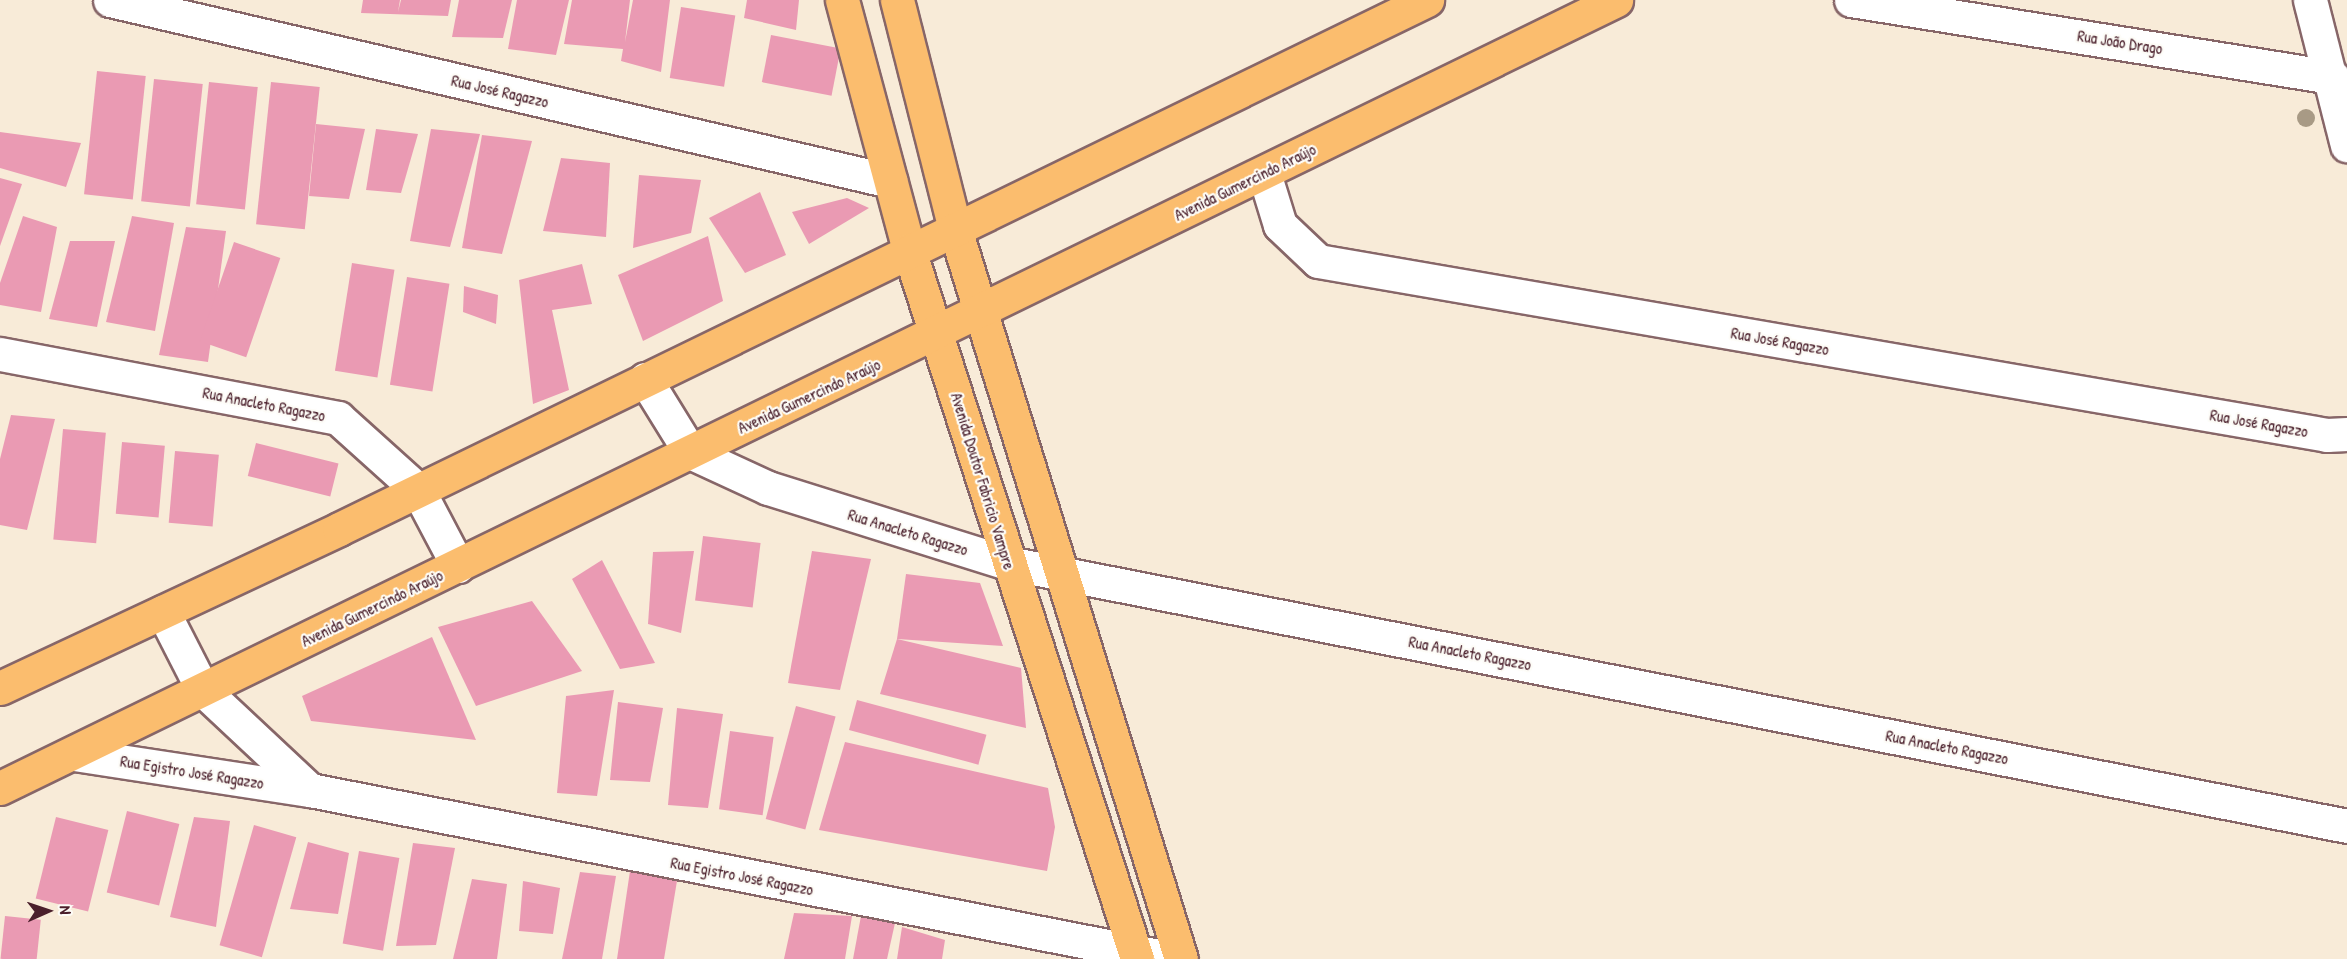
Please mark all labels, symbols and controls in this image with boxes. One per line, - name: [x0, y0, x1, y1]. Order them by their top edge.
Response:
- street label: Rua João Drago: [2076, 26, 2164, 58]
- street label: Rua José Ragazzo: [449, 70, 551, 112]
- street label: Avenida Gumercindo Araújo: [1171, 139, 1319, 225]
- street label: Rua José Ragazzo: [1729, 323, 1831, 359]
- street label: Avenida Gumercindo Araújo: [735, 354, 883, 438]
- street label: Rua Anacleto Ragazzo: [201, 383, 327, 425]
- street label: Avenida Doutor Fabricio Vampre: [947, 390, 1019, 572]
- street label: Rua José Ragazzo: [2208, 405, 2310, 441]
- street label: Rua Anacleto Ragazzo: [846, 505, 970, 559]
- street label: Avenida Gumercindo Araújo: [298, 565, 446, 651]
- street label: Rua Anacleto Ragazzo: [1407, 632, 1533, 674]
- street label: Rua Anacleto Ragazzo: [1884, 726, 2010, 768]
- street label: Rua Egistro José Ragazzo: [119, 751, 265, 793]
- street label: Rua Egistro José Ragazzo: [669, 853, 815, 899]
- north arrow: [18, 881, 78, 941]
- text: N: [55, 905, 77, 915]

